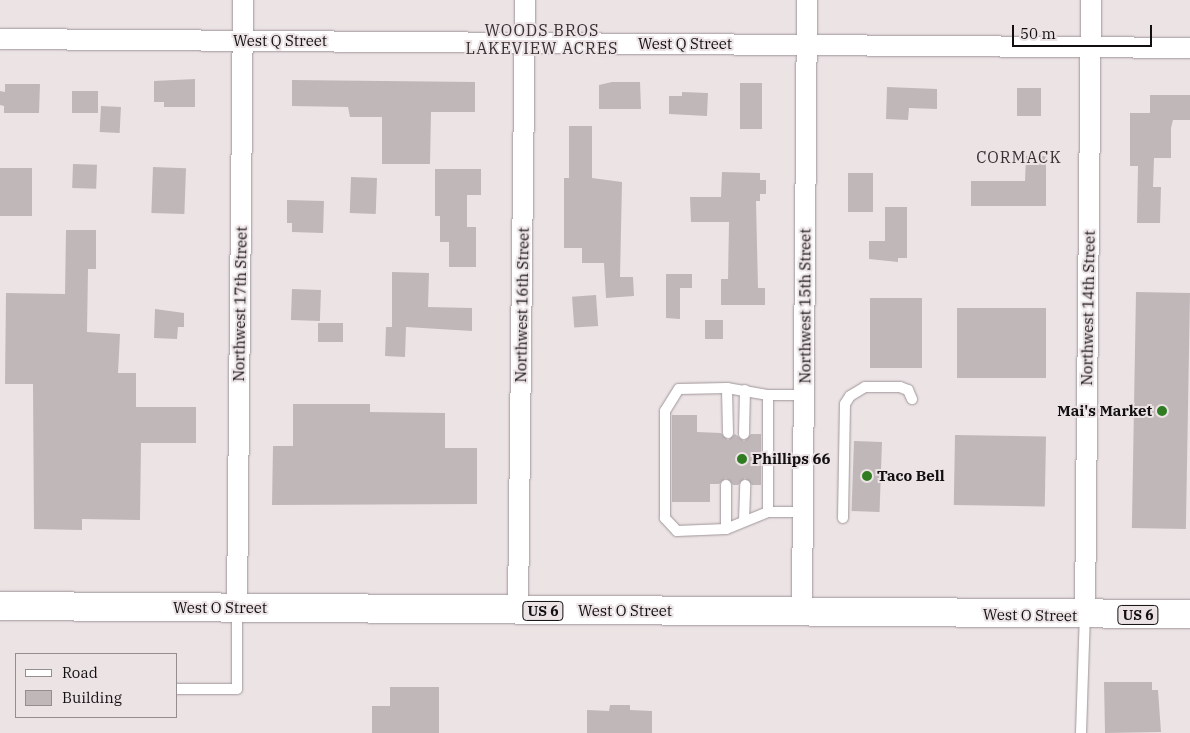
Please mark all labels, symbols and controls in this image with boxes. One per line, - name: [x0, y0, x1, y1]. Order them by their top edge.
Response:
- scale bar: [1015, 15, 1155, 47]
- district label: WOODS BROS LAKEVIEW ACRES: [464, 20, 620, 58]
- text: 50 m: [1020, 24, 1056, 43]
- street label: West Q Street: [233, 32, 327, 50]
- street label: West Q Street: [638, 35, 732, 53]
- district label: CORMACK: [975, 147, 1063, 167]
- street label: Northwest 17th Street: [230, 226, 250, 382]
- street label: Northwest 16th Street: [512, 227, 532, 383]
- street label: Northwest 15th Street: [796, 228, 814, 384]
- street label: Northwest 14th Street: [1078, 230, 1098, 386]
- place label: Mai's Market: [1057, 402, 1152, 420]
- marker: Mai's Market: [1156, 405, 1168, 417]
- place label: Phillips 66: [752, 450, 830, 468]
- marker: Phillips 66: [736, 453, 748, 465]
- place label: Taco Bell: [877, 467, 945, 485]
- marker: Taco Bell: [861, 470, 873, 482]
- street label: West O Street: [173, 599, 267, 617]
- road number: US 6: [522, 600, 564, 622]
- street label: West O Street: [578, 602, 672, 620]
- road number: US 6: [1117, 604, 1159, 626]
- street label: West O Street: [983, 605, 1077, 625]
- legend: [15, 653, 178, 718]
- text: Road: [62, 663, 98, 682]
- text: Building: [62, 688, 122, 707]

